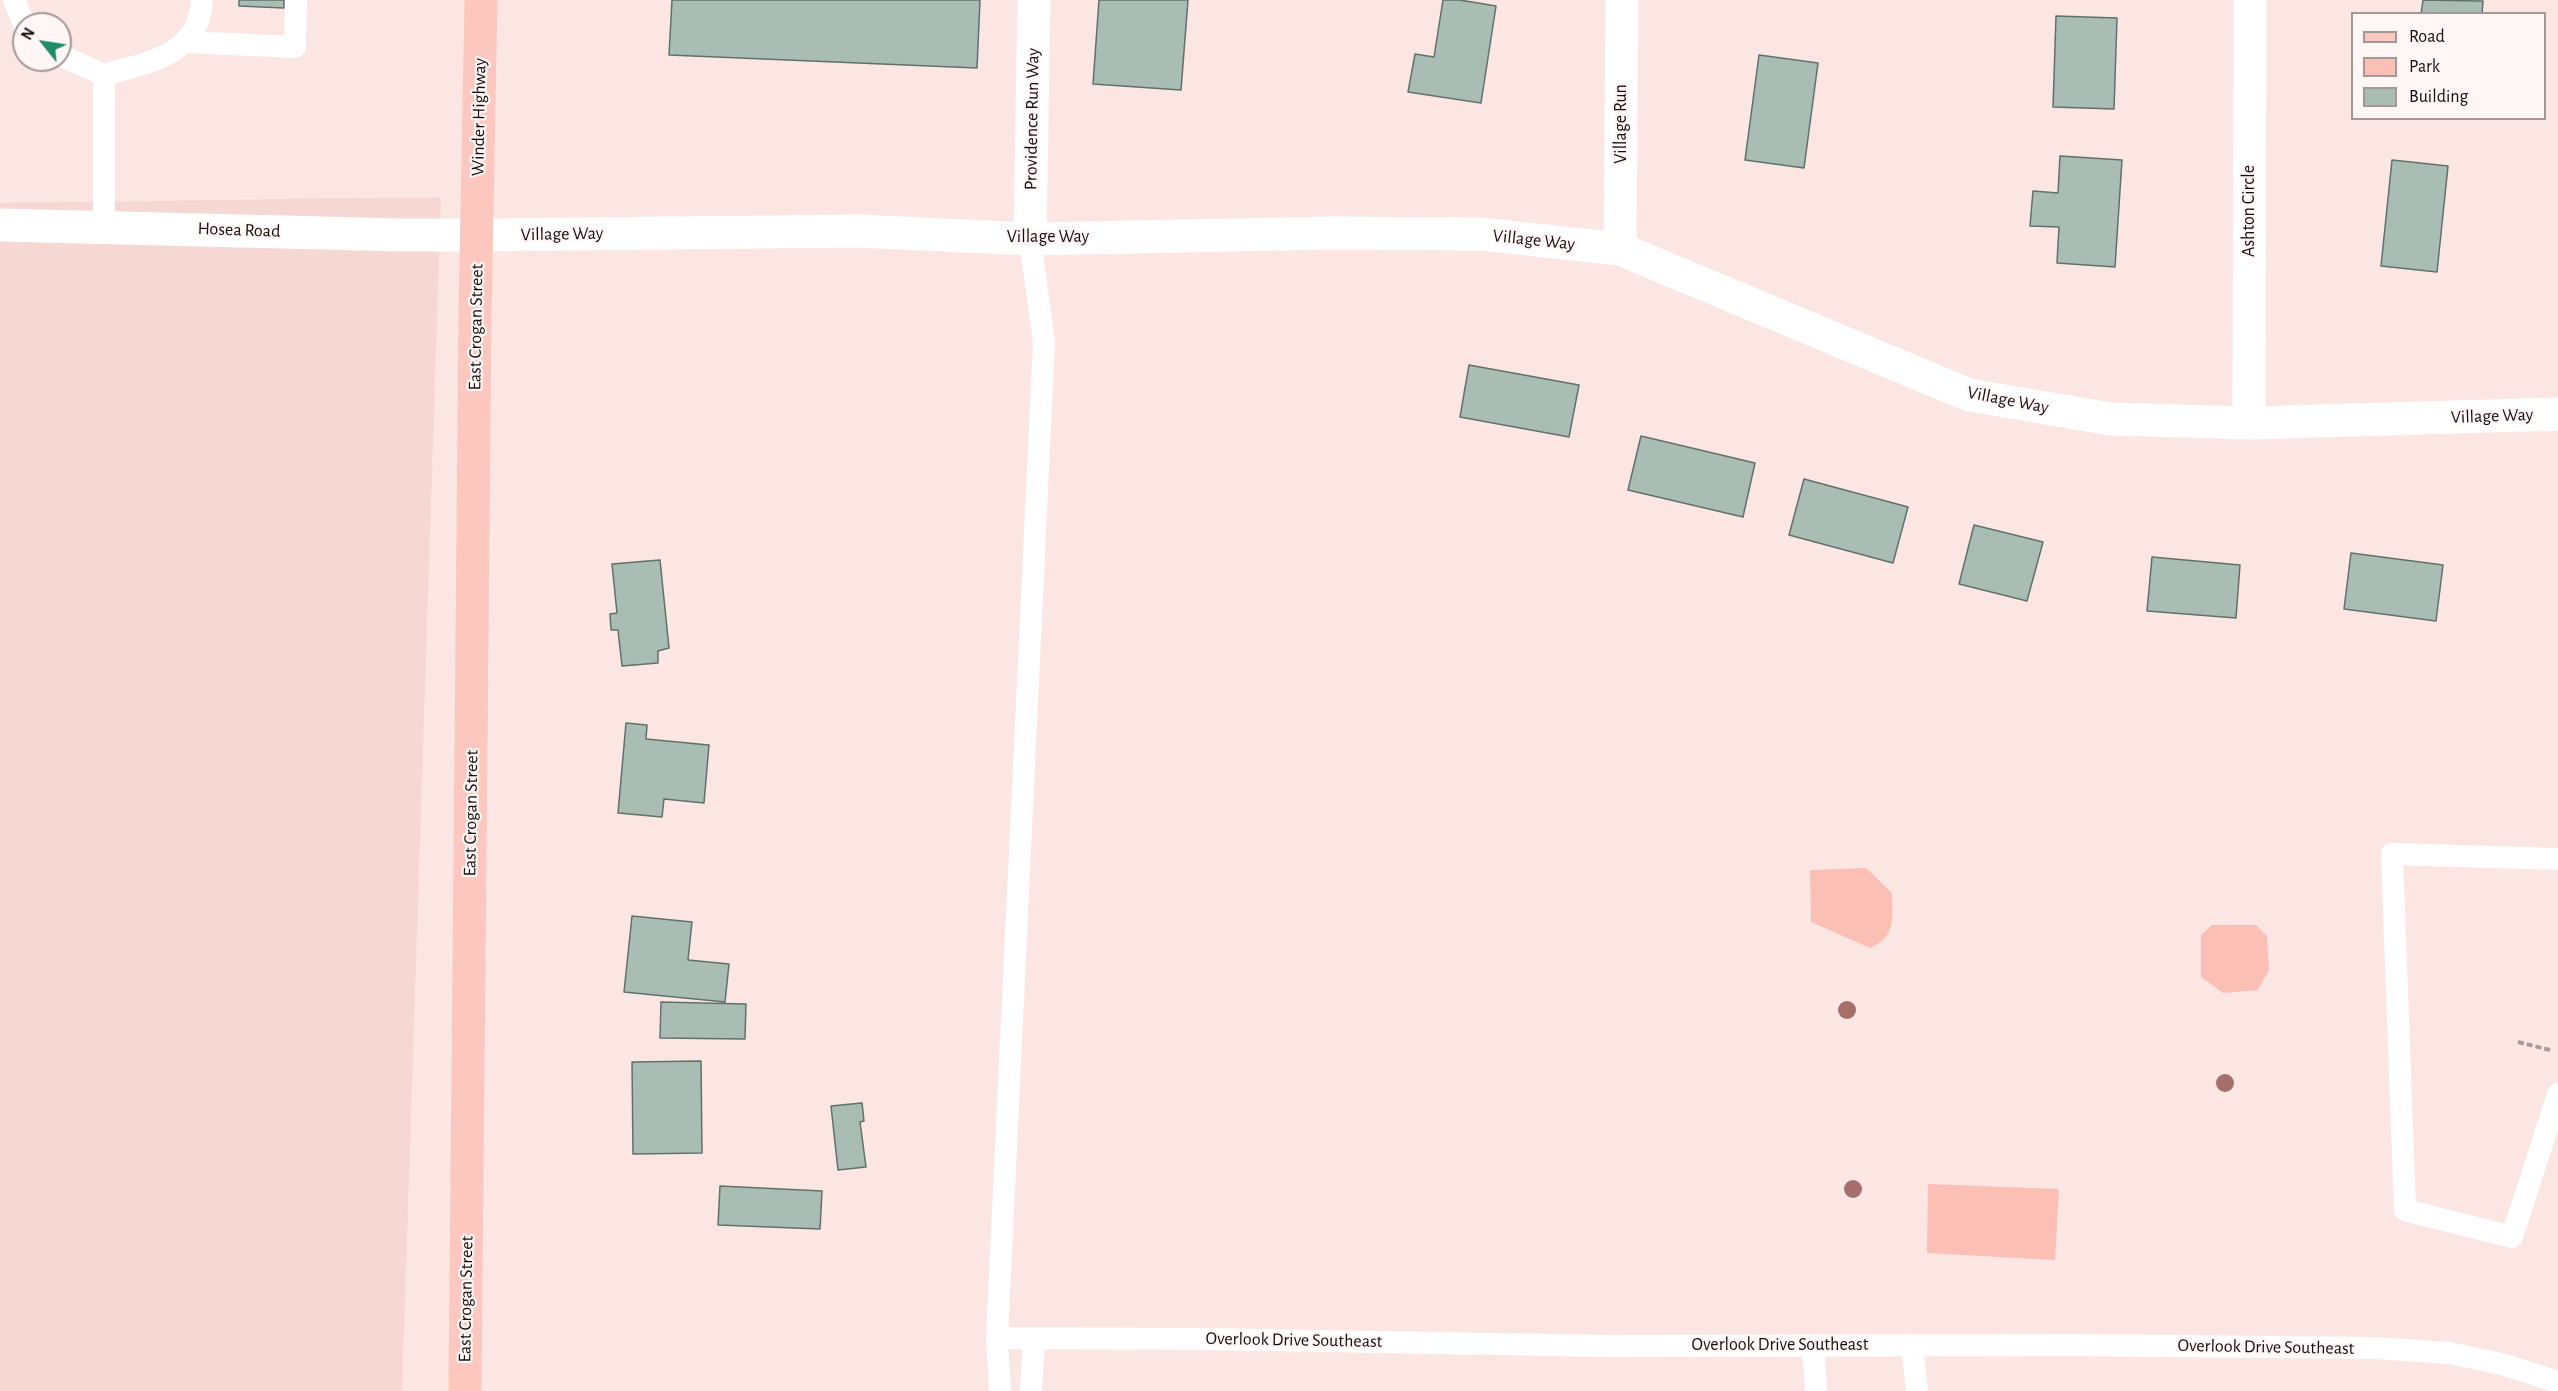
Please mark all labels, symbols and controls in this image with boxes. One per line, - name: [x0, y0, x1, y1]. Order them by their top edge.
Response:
- north arrow: [12, 12, 72, 72]
- legend: [2351, 12, 2546, 120]
- text: N: [18, 25, 38, 43]
- text: Road: [2409, 28, 2445, 46]
- street label: Providence Run Way: [1020, 48, 1044, 190]
- street label: Winder Highway: [467, 58, 491, 176]
- text: Park: [2409, 58, 2440, 76]
- street label: Village Run: [1610, 84, 1632, 164]
- text: Building: [2409, 88, 2468, 106]
- street label: Ashton Circle: [2238, 165, 2260, 257]
- street label: Hosea Road: [197, 218, 281, 242]
- street label: Village Way: [521, 222, 603, 246]
- street label: Village Way: [1492, 225, 1576, 255]
- street label: Village Way: [1007, 226, 1089, 248]
- street label: East Crogan Street: [464, 263, 488, 391]
- street label: Village Way: [1965, 382, 2051, 418]
- street label: Village Way: [2450, 404, 2534, 428]
- street label: East Crogan Street: [459, 749, 483, 877]
- street label: East Crogan Street: [454, 1235, 478, 1363]
- street label: Overlook Drive Southeast: [1205, 1328, 1383, 1352]
- street label: Overlook Drive Southeast: [1692, 1334, 1868, 1356]
- street label: Overlook Drive Southeast: [2177, 1335, 2355, 1359]

